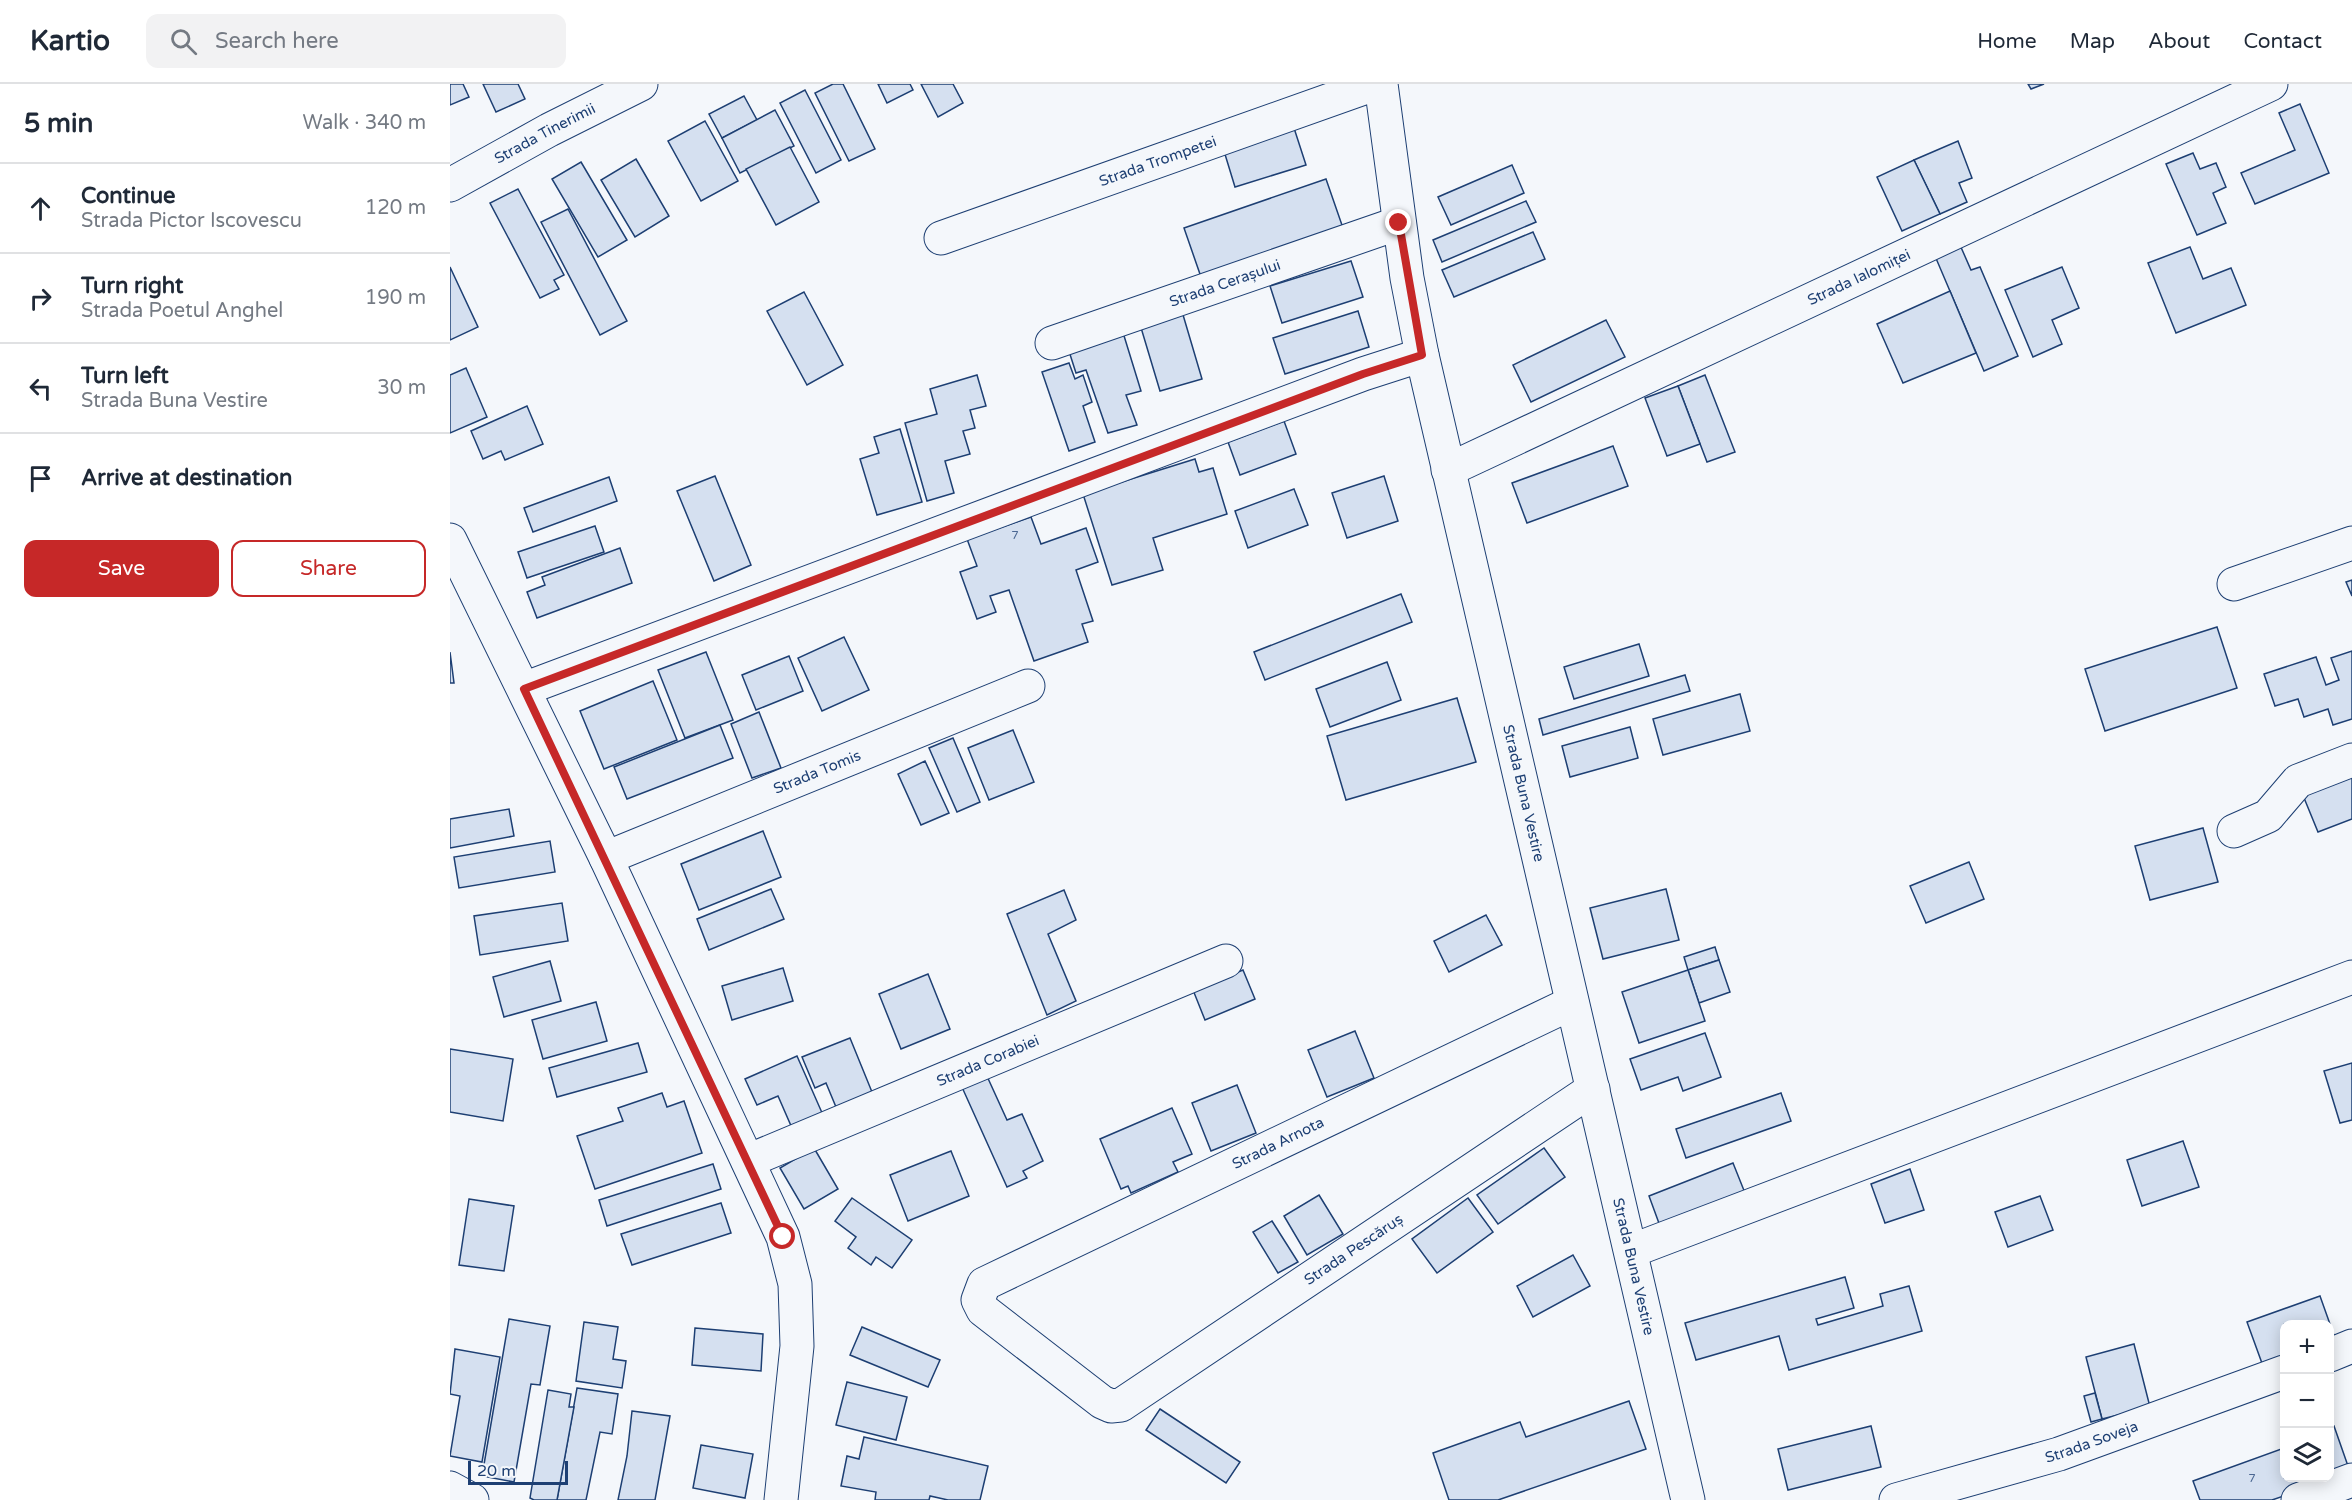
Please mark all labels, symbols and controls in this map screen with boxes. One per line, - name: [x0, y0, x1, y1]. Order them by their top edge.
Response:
- search box: [146, 14, 566, 68]
- text: Kartio: [30, 24, 110, 58]
- icon: search: [167, 25, 200, 58]
- text: Search here: [215, 28, 339, 54]
- text: Home: [1977, 29, 2037, 54]
- text: Map: [2070, 29, 2115, 54]
- text: About: [2148, 29, 2210, 54]
- text: Contact: [2243, 29, 2322, 54]
- street label: Strada Tinerimii: [491, 99, 598, 168]
- text: 5 min: [24, 108, 93, 139]
- text: Walk · 340 m: [303, 111, 426, 135]
- street label: Strada Trompetei: [1097, 132, 1219, 190]
- text: Continue: [81, 183, 176, 209]
- icon: ahead: [24, 192, 57, 225]
- text: 120 m: [365, 196, 426, 220]
- text: Strada Pictor Iscovescu: [81, 209, 302, 233]
- route end: [1385, 209, 1411, 235]
- street label: Strada Ialomiței: [1805, 245, 1913, 309]
- street label: Strada Cerașului: [1167, 256, 1283, 311]
- text: Turn right: [81, 273, 183, 299]
- icon: right: [24, 282, 57, 315]
- text: 190 m: [365, 286, 426, 310]
- text: Strada Poetul Anghel: [81, 299, 283, 323]
- text: Turn left: [81, 363, 169, 389]
- icon: left: [24, 372, 57, 405]
- text: 30 m: [377, 376, 426, 400]
- text: Strada Buna Vestire: [81, 389, 268, 413]
- icon: arrive: [24, 462, 57, 495]
- text: Arrive at destination: [81, 465, 292, 491]
- house number: 7: [1011, 528, 1019, 542]
- button: Save: [24, 540, 219, 597]
- button: Share: [231, 540, 426, 597]
- street label: Strada Buna Vestire: [1499, 723, 1548, 864]
- street label: Strada Tomis: [771, 746, 863, 798]
- street label: Strada Corabiei: [934, 1031, 1042, 1090]
- street label: Strada Arnota: [1229, 1113, 1327, 1173]
- street label: Strada Buna Vestire: [1609, 1196, 1658, 1337]
- street label: Strada Pescăruș: [1301, 1210, 1406, 1289]
- route start: [769, 1223, 795, 1249]
- map controls: [2280, 1320, 2334, 1482]
- button: +: [2280, 1320, 2334, 1374]
- button: −: [2280, 1374, 2334, 1428]
- street label: Strada Soveja: [2043, 1417, 2140, 1467]
- button: layers: [2280, 1428, 2334, 1482]
- scale bar: [468, 1458, 568, 1486]
- text: 20 m: [477, 1461, 516, 1481]
- house number: 7: [2248, 1471, 2256, 1485]

